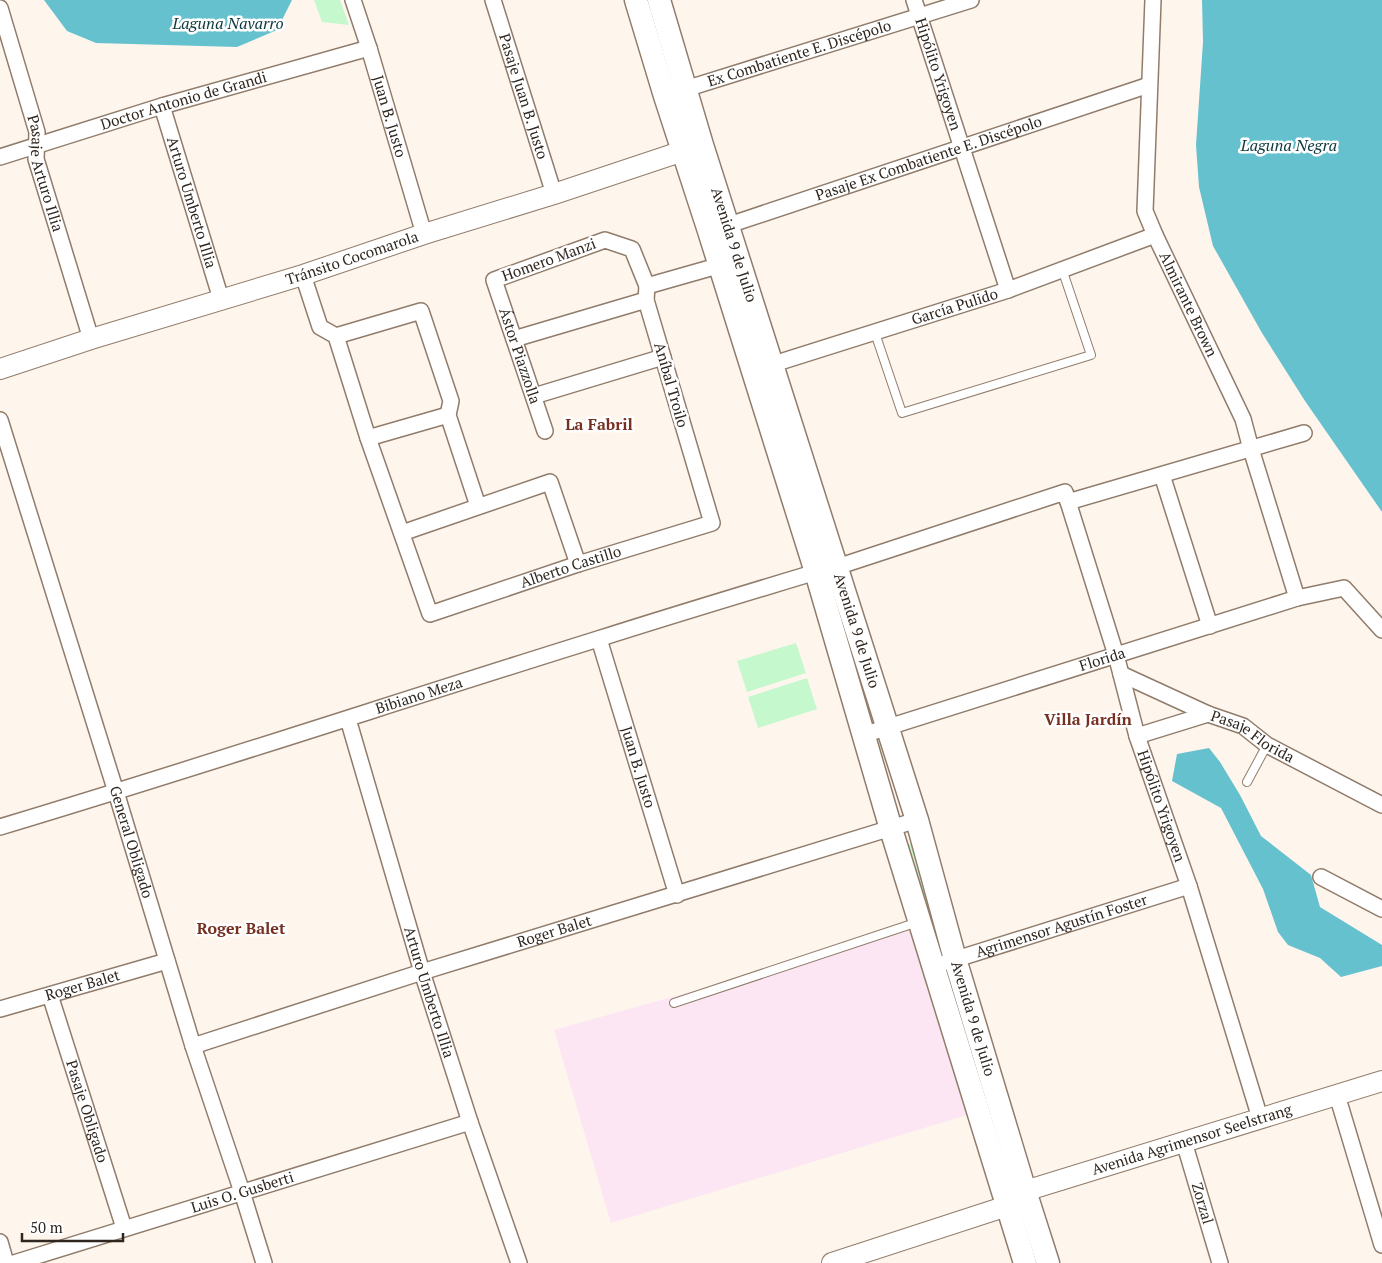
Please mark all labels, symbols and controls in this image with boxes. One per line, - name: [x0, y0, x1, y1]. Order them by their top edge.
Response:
- water label: Laguna Navarro: [171, 12, 284, 34]
- street label: Ex Combatiente E. Discépolo: [705, 15, 893, 91]
- street label: Hipólito Yrigoyen: [911, 15, 967, 133]
- street label: Pasaje Juan B. Justo: [495, 31, 553, 161]
- street label: Doctor Antonio de Grandi: [98, 66, 269, 134]
- street label: Juan B. Justo: [369, 73, 412, 160]
- street label: Pasaje Ex Combatiente E. Discépolo: [813, 110, 1044, 205]
- street label: Pasaje Arturo Illia: [23, 112, 69, 234]
- street label: Arturo Umberto Illia: [163, 134, 222, 271]
- water label: Laguna Negra: [1240, 134, 1337, 156]
- street label: Avenida 9 de Julio: [707, 185, 762, 304]
- street label: Tránsito Cocomarola: [283, 226, 421, 289]
- street label: Homero Manzi: [499, 233, 598, 285]
- street label: Almirante Brown: [1155, 248, 1223, 360]
- street label: García Pulido: [909, 283, 1000, 329]
- street label: Ástor Piazzolla: [495, 305, 546, 407]
- street label: Aníbal Troilo: [650, 340, 694, 430]
- district label: La Fabril: [565, 413, 633, 435]
- street label: Alberto Castillo: [517, 540, 623, 592]
- street label: Avenida 9 de Julio: [830, 571, 885, 690]
- street label: Florida: [1077, 642, 1128, 675]
- street label: Bibiano Meza: [373, 671, 465, 718]
- street label: Pasaje Florida: [1208, 705, 1298, 767]
- district label: Villa Jardín: [1044, 708, 1133, 730]
- street label: Juan B. Justo: [617, 724, 661, 810]
- street label: Hipólito Yrigoyen: [1134, 747, 1191, 864]
- street label: General Obligado: [106, 783, 159, 900]
- street label: Agrimensor Agustín Foster: [973, 889, 1150, 961]
- street label: Roger Balet: [514, 909, 594, 951]
- district label: Roger Balet: [197, 917, 286, 939]
- street label: Arturo Umberto Illia: [400, 924, 460, 1060]
- street label: Avenida 9 de Julio: [947, 958, 1001, 1078]
- street label: Roger Balet: [43, 964, 122, 1005]
- street label: Pasaje Obligado: [62, 1057, 114, 1165]
- street label: Avenida Agrimensor Seelstrang: [1089, 1098, 1295, 1179]
- street label: Luis O. Gusberti: [188, 1166, 296, 1217]
- street label: Zorzal: [1188, 1180, 1219, 1226]
- scale bar: [22, 1210, 124, 1242]
- text: 50 m: [30, 1217, 63, 1237]

